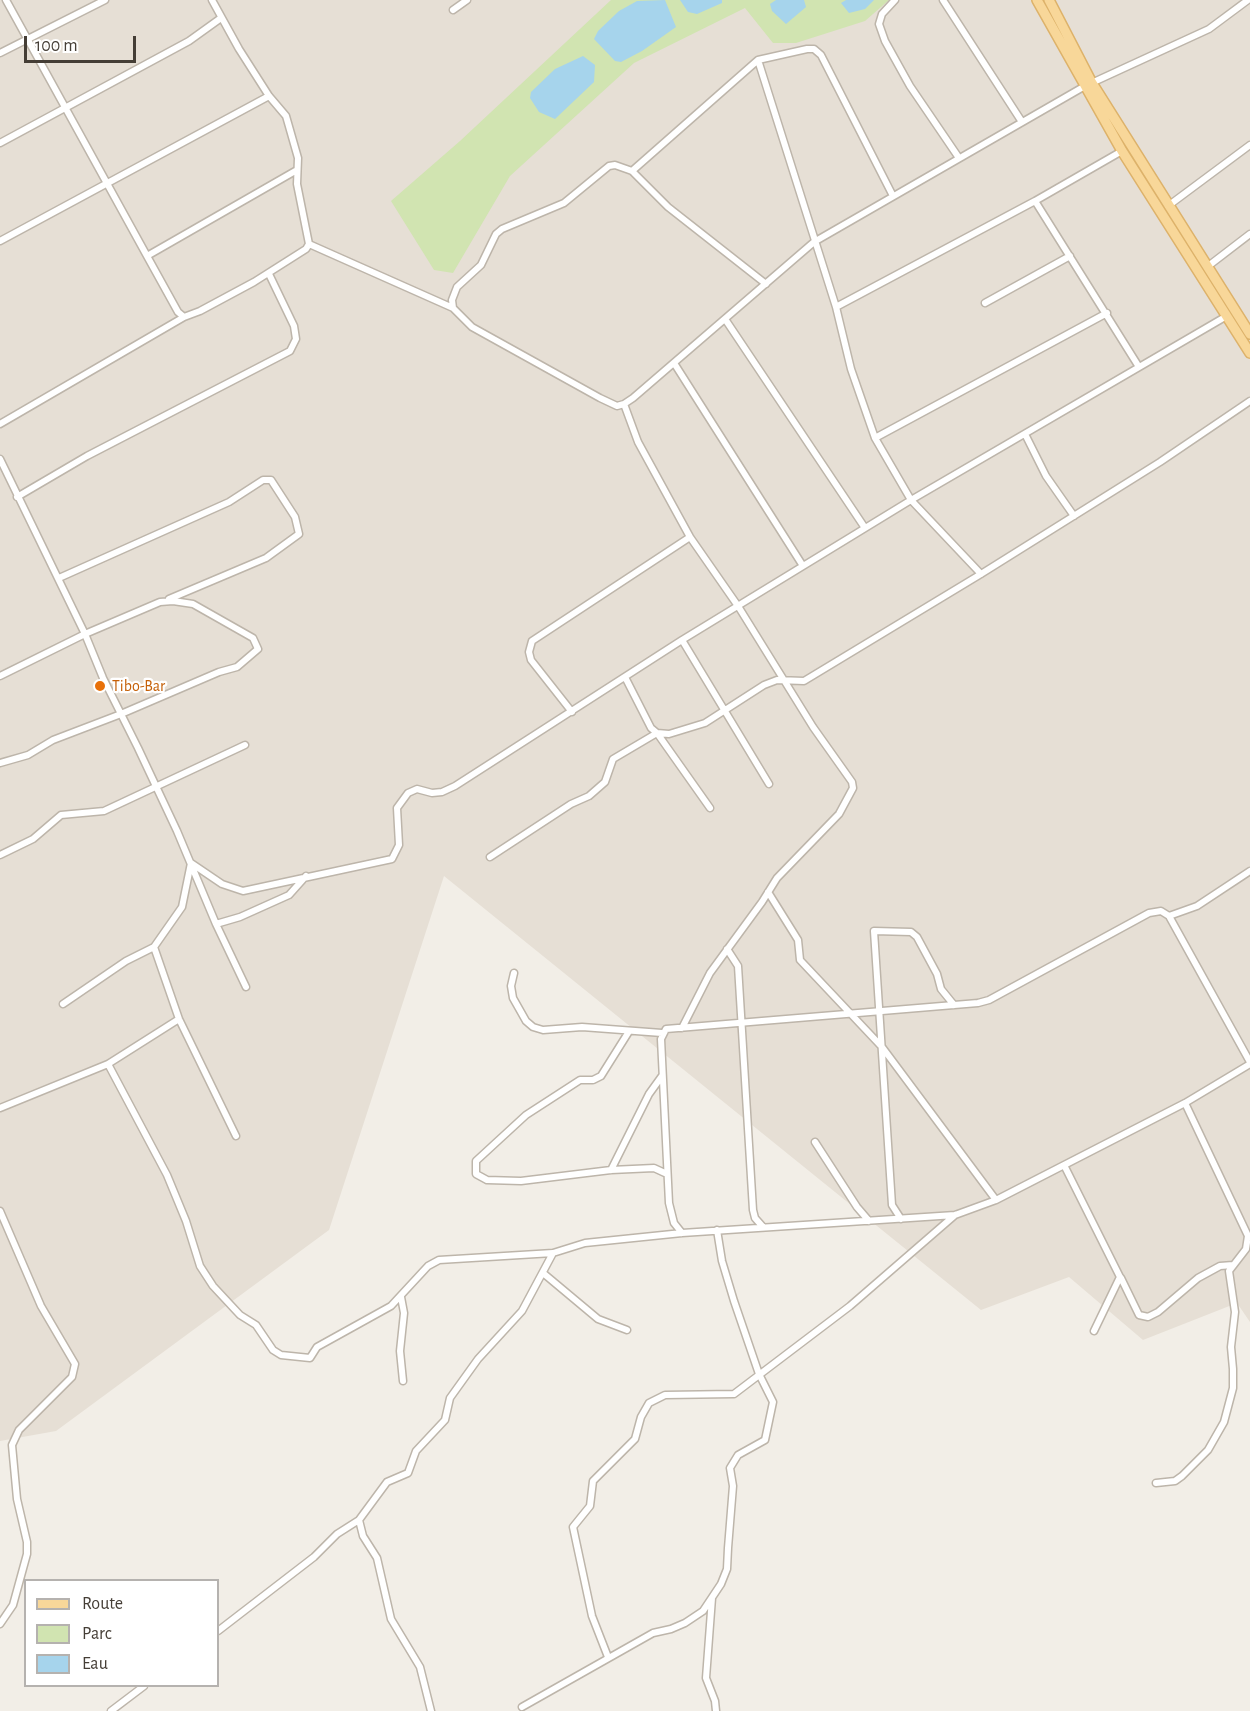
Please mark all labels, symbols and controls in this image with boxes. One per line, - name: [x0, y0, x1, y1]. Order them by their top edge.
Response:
- scale bar: [27, 24, 140, 62]
- text: 100 m: [35, 37, 78, 55]
- place label: Tibo-Bar: [112, 676, 165, 696]
- marker: Tibo-Bar: [93, 679, 107, 693]
- legend: [24, 1579, 219, 1687]
- text: Route: [82, 1595, 123, 1613]
- text: Parc: [82, 1625, 112, 1643]
- text: Eau: [82, 1655, 108, 1673]

